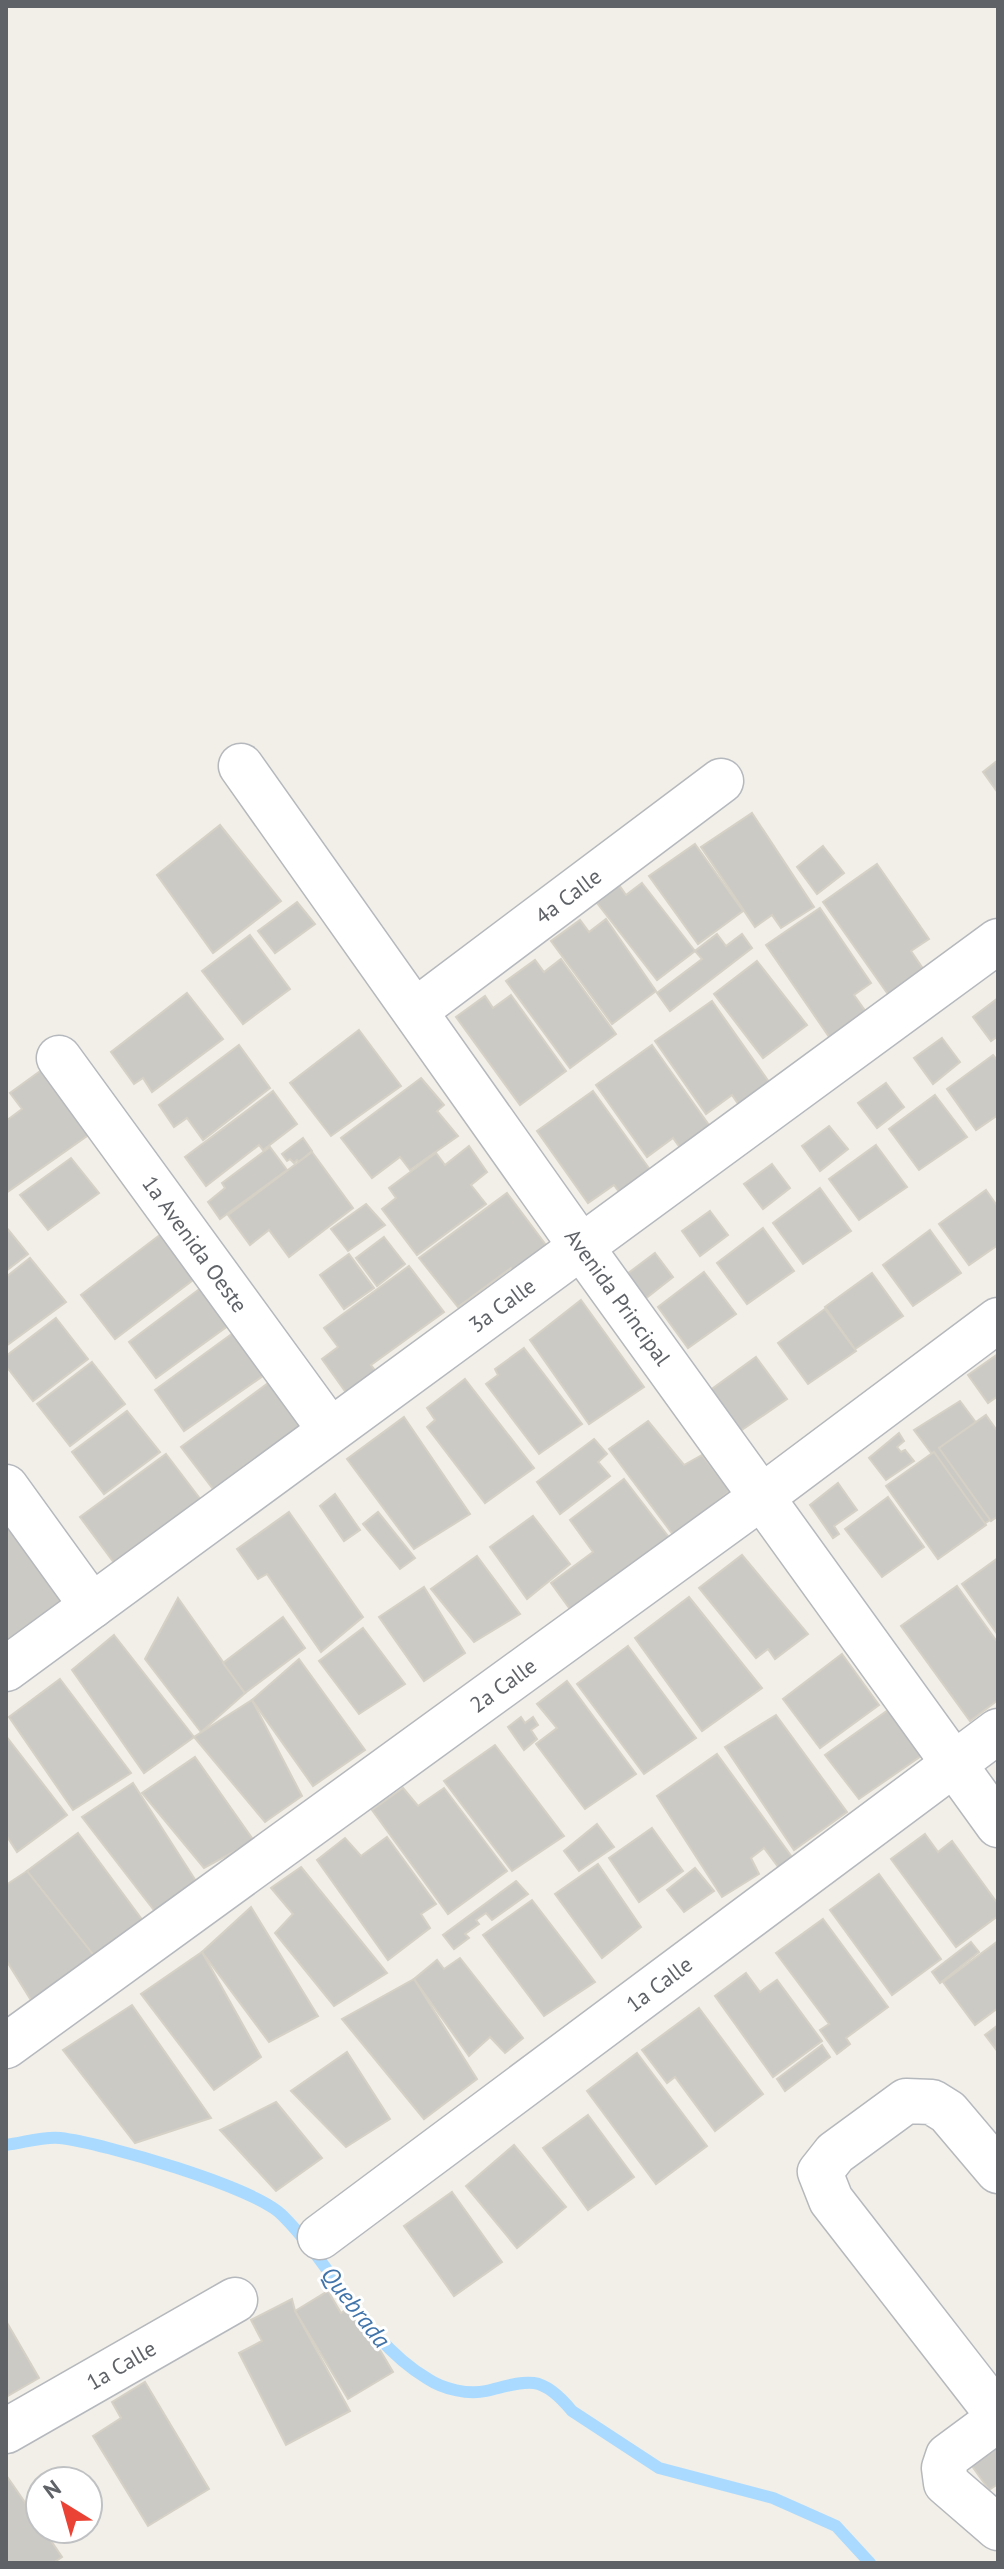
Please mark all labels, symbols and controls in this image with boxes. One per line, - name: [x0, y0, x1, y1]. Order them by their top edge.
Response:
- street label: 4a Calle: [529, 862, 607, 930]
- street label: 1a Avenida Oeste: [136, 1170, 254, 1318]
- street label: Avenida Principal: [559, 1223, 677, 1371]
- street label: 3a Calle: [463, 1271, 541, 1339]
- street label: 2a Calle: [464, 1651, 542, 1719]
- street label: 1a Calle: [620, 1950, 698, 2018]
- water label: Quebrada: [315, 2260, 398, 2354]
- street label: 1a Calle: [81, 2334, 161, 2396]
- north arrow: [24, 2465, 104, 2545]
- text: N: [38, 2473, 66, 2505]

